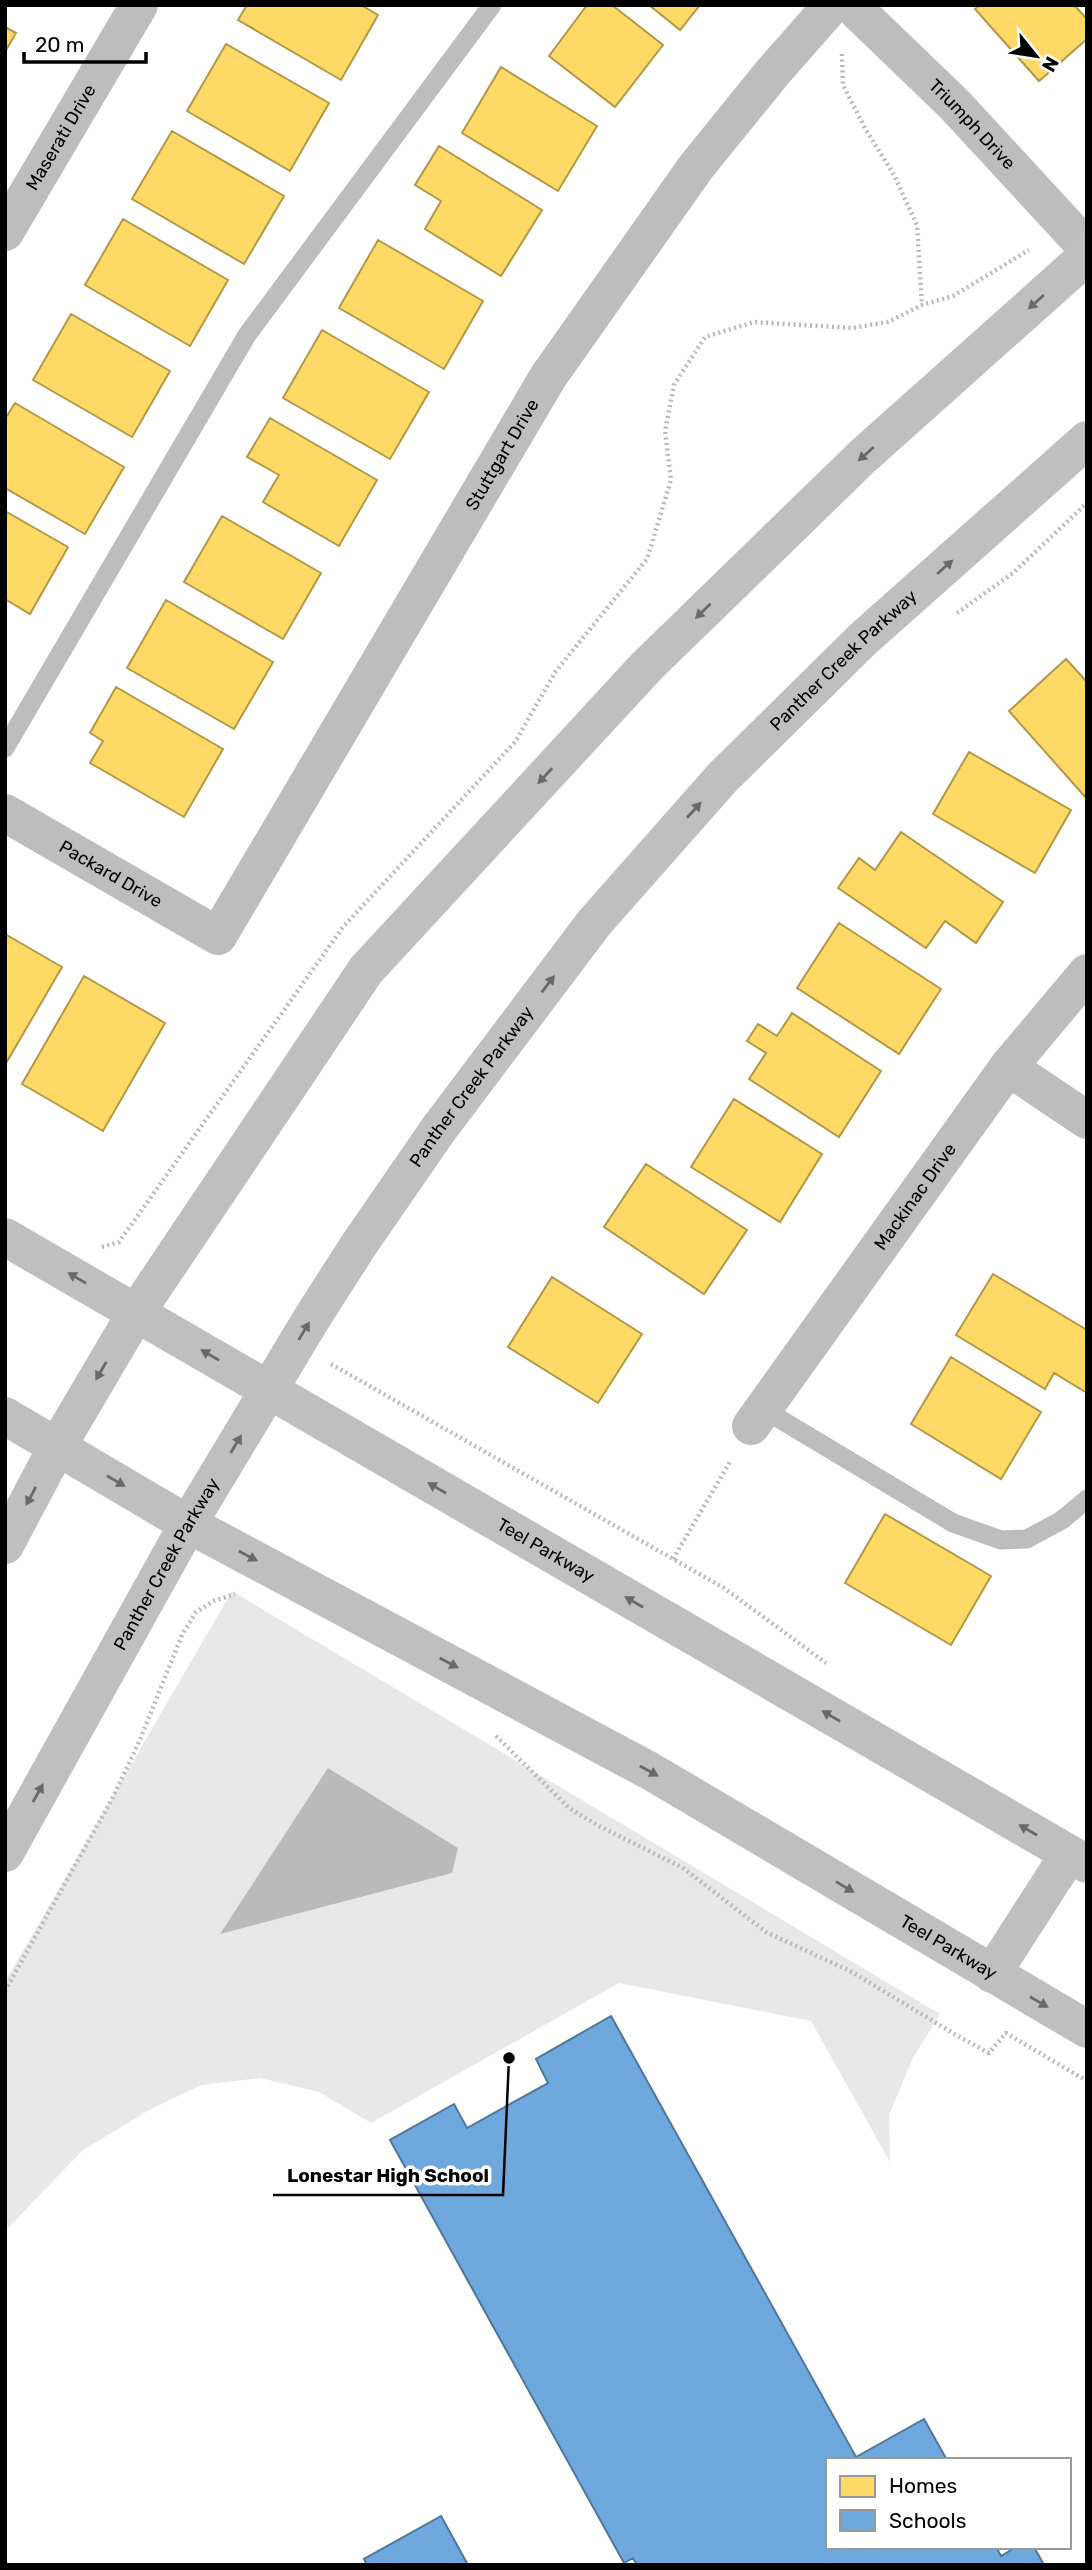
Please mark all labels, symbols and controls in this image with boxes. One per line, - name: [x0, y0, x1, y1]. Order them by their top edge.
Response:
- scale bar: [24, 21, 147, 65]
- north arrow: [1001, 21, 1071, 91]
- text: 20 m: [35, 32, 84, 57]
- text: N: [1037, 53, 1064, 76]
- street label: Triumph Drive: [924, 75, 1020, 174]
- street label: Maserati Drive: [21, 80, 101, 194]
- one-way arrow: [1027, 294, 1045, 310]
- street label: Stuttgart Drive: [461, 395, 544, 514]
- one-way arrow: [858, 445, 875, 461]
- one-way arrow: [936, 559, 953, 575]
- street label: Panther Creek Parkway: [765, 585, 922, 735]
- one-way arrow: [694, 603, 711, 620]
- one-way arrow: [537, 767, 553, 785]
- one-way arrow: [686, 802, 701, 819]
- street label: Packard Drive: [55, 836, 166, 912]
- one-way arrow: [540, 976, 555, 994]
- street label: Panther Creek Parkway: [405, 1002, 538, 1171]
- street label: Mackinac Drive: [869, 1139, 961, 1254]
- one-way arrow: [67, 1273, 87, 1285]
- one-way arrow: [298, 1321, 311, 1340]
- one-way arrow: [201, 1349, 220, 1362]
- one-way arrow: [95, 1362, 108, 1381]
- one-way arrow: [230, 1435, 242, 1454]
- street label: Panther Creek Parkway: [109, 1474, 224, 1654]
- one-way arrow: [106, 1475, 126, 1487]
- one-way arrow: [428, 1481, 447, 1494]
- one-way arrow: [25, 1486, 37, 1506]
- street label: Teel Parkway: [493, 1514, 598, 1587]
- one-way arrow: [238, 1550, 258, 1562]
- one-way arrow: [625, 1596, 644, 1608]
- one-way arrow: [439, 1657, 459, 1669]
- one-way arrow: [821, 1710, 841, 1722]
- one-way arrow: [639, 1765, 659, 1777]
- one-way arrow: [32, 1783, 44, 1803]
- one-way arrow: [1018, 1824, 1037, 1836]
- one-way arrow: [835, 1881, 854, 1893]
- street label: Teel Parkway: [896, 1910, 1001, 1984]
- one-way arrow: [1030, 1995, 1049, 2008]
- callout: Lonestar High School: [273, 2155, 503, 2195]
- text: Lonestar High School: [287, 2164, 489, 2187]
- legend: [826, 2458, 1071, 2549]
- text: Homes: [889, 2473, 957, 2498]
- text: Schools: [889, 2508, 966, 2533]

